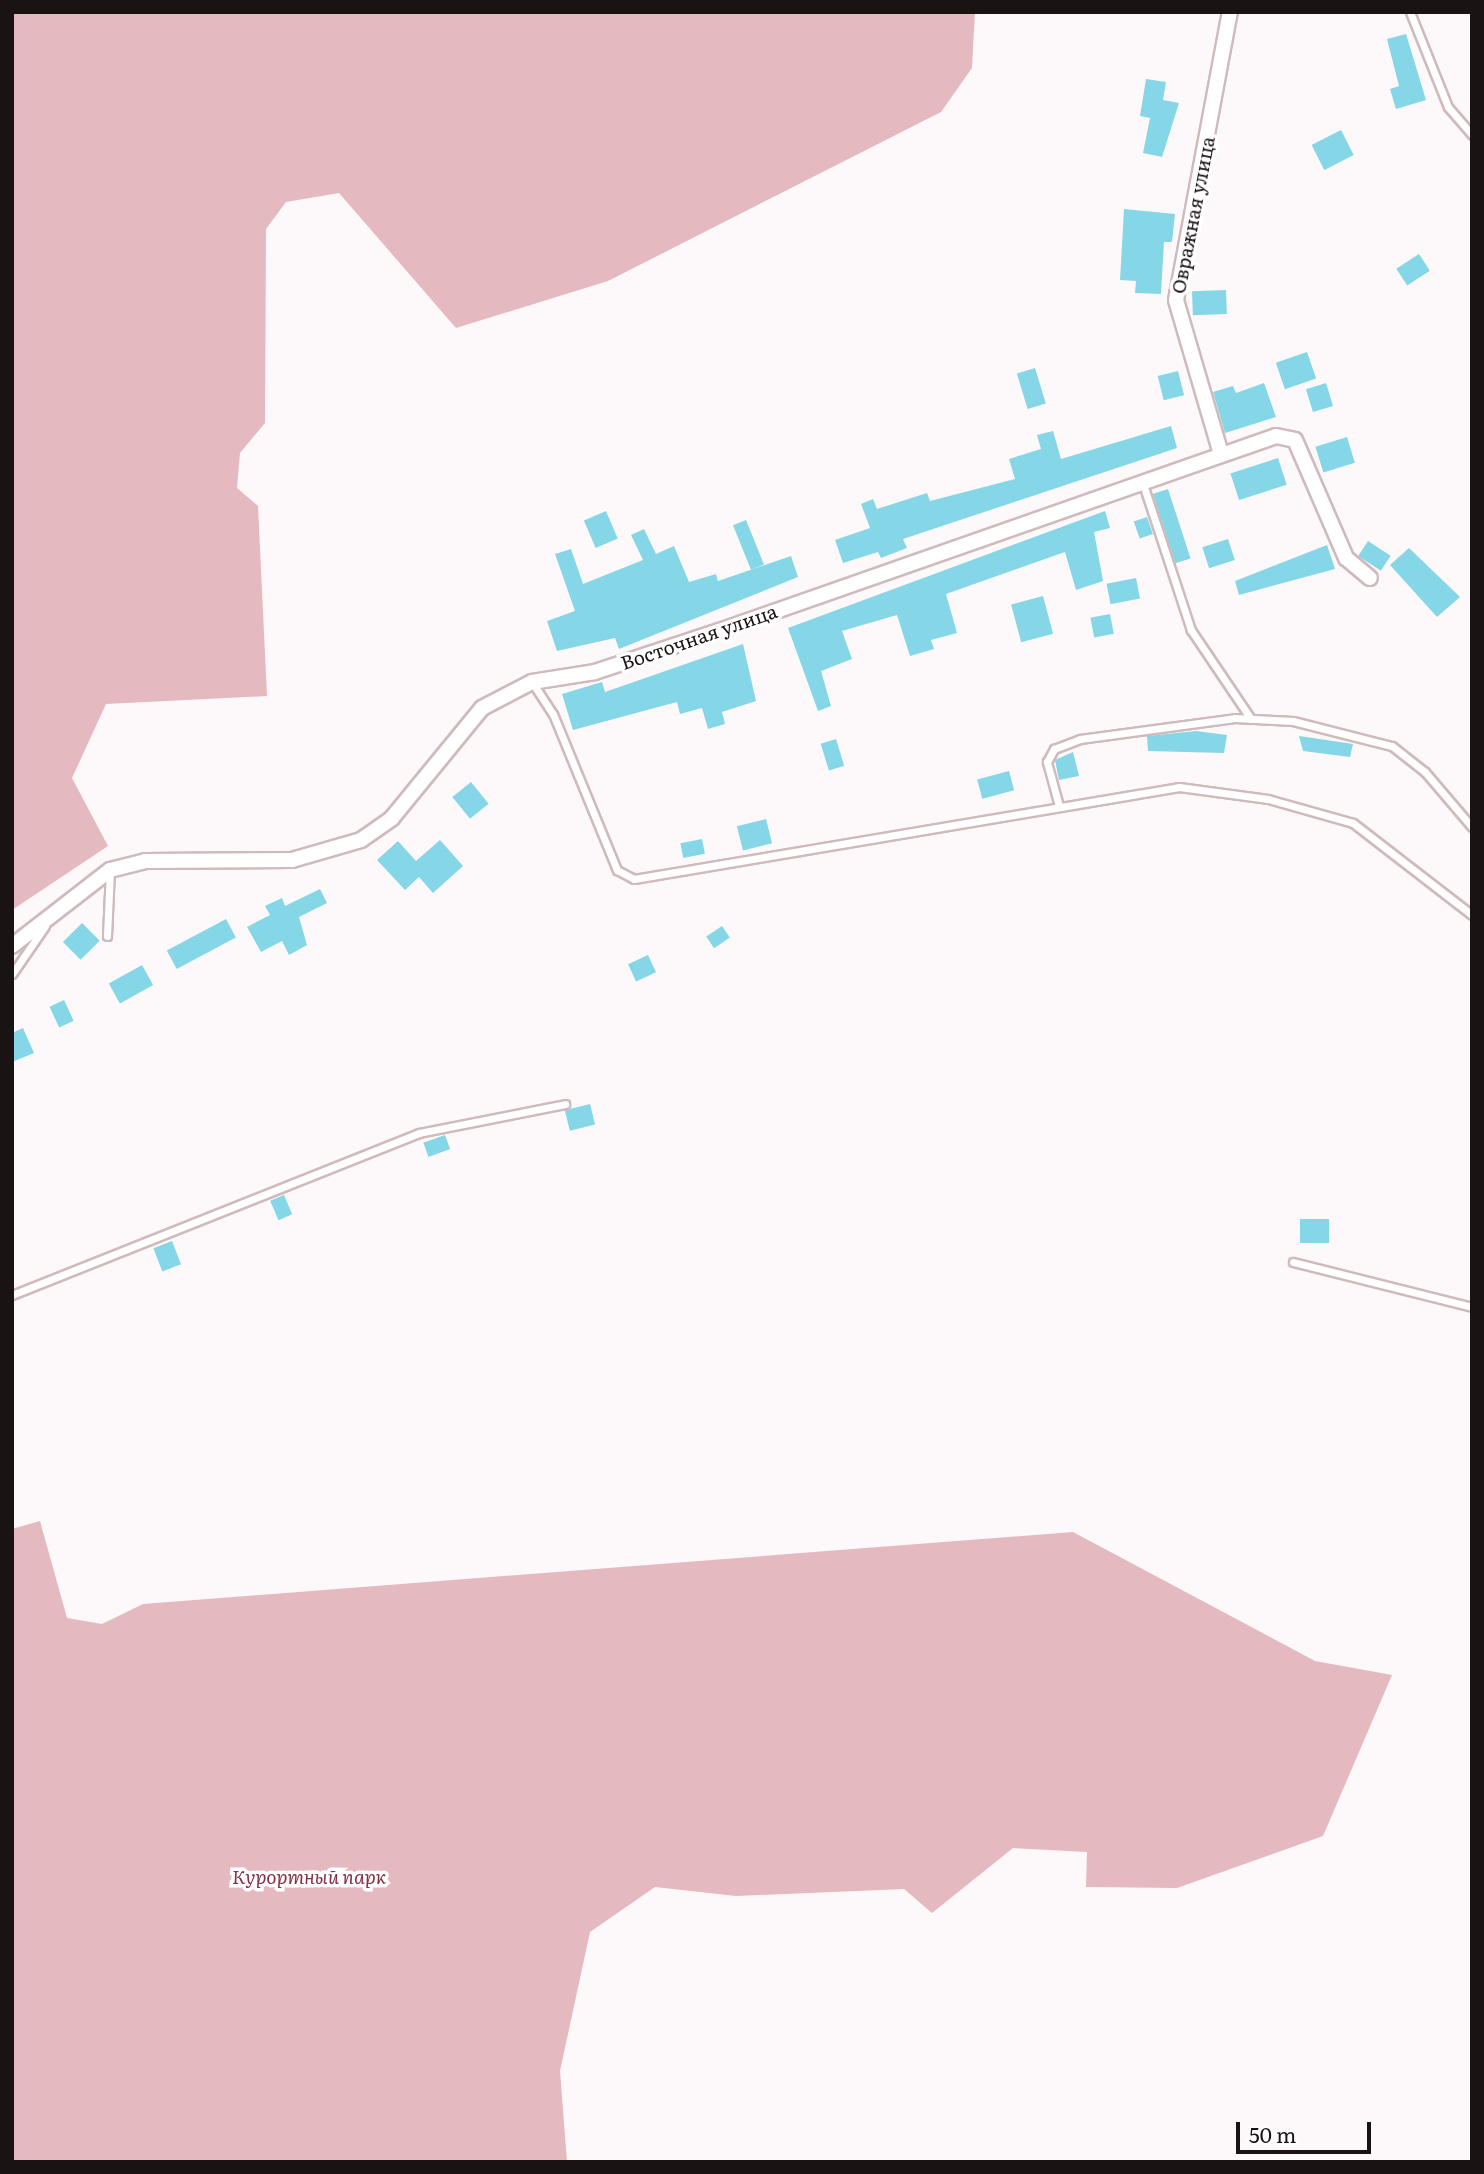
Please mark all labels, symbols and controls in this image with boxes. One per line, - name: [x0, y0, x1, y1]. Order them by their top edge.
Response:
- street label: Овражная улица: [1167, 134, 1219, 296]
- street label: Восточная улица: [618, 600, 780, 674]
- park label: Курортный парк: [232, 1866, 386, 1888]
- scale bar: [1239, 2108, 1374, 2152]
- text: 50 m: [1249, 2118, 1296, 2149]

